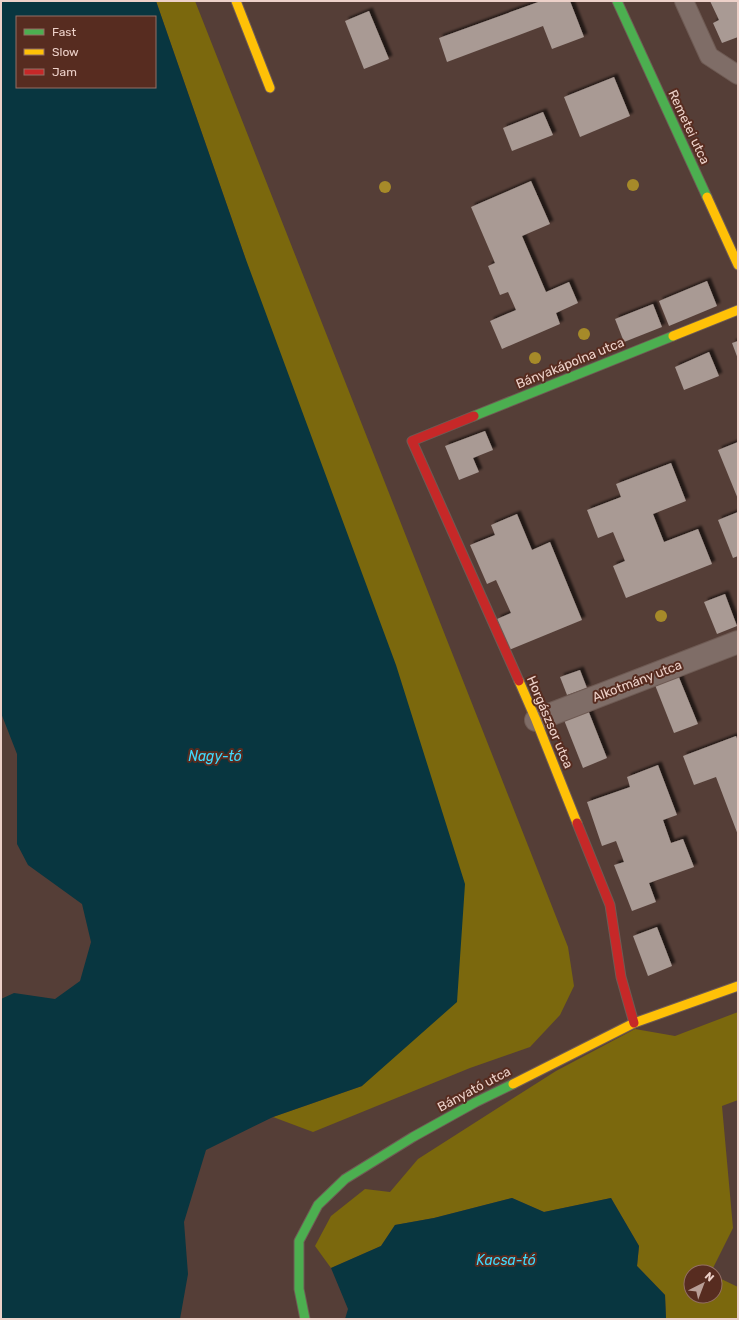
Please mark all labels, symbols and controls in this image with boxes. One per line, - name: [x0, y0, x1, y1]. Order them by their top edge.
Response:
- legend: [16, 16, 156, 88]
- text: Fast: [52, 25, 76, 39]
- text: Slow: [52, 45, 79, 59]
- text: Jam: [52, 65, 77, 79]
- street label: Remetei utca: [665, 87, 713, 167]
- street label: Bányakápolna utca: [514, 334, 626, 392]
- street label: Alkotmány utca: [590, 657, 684, 705]
- street label: Horgászsor utca: [523, 674, 576, 771]
- water label: Nagy-tó: [188, 748, 242, 765]
- street label: Bányató utca: [435, 1063, 513, 1115]
- water label: Kacsa-tó: [476, 1252, 536, 1269]
- north arrow: [683, 1264, 723, 1304]
- text: N: [702, 1269, 717, 1284]

